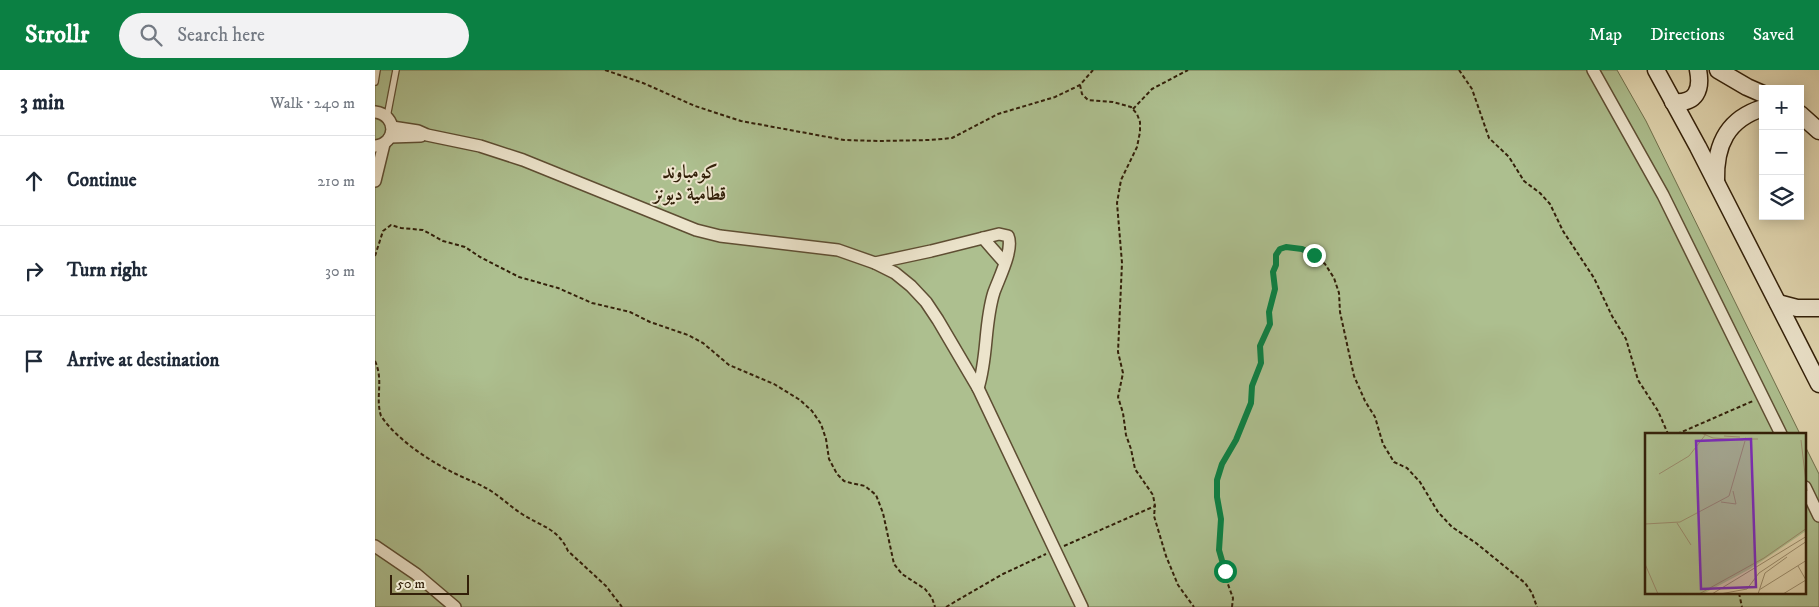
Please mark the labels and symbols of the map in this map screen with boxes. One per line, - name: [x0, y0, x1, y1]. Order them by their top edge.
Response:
- district label: كومباوند قطامية ديونز: [652, 161, 726, 206]
- route end: [1303, 244, 1326, 267]
- inset map: [1645, 433, 1807, 594]
- route start: [1214, 560, 1237, 583]
- scale bar: [390, 572, 469, 595]

